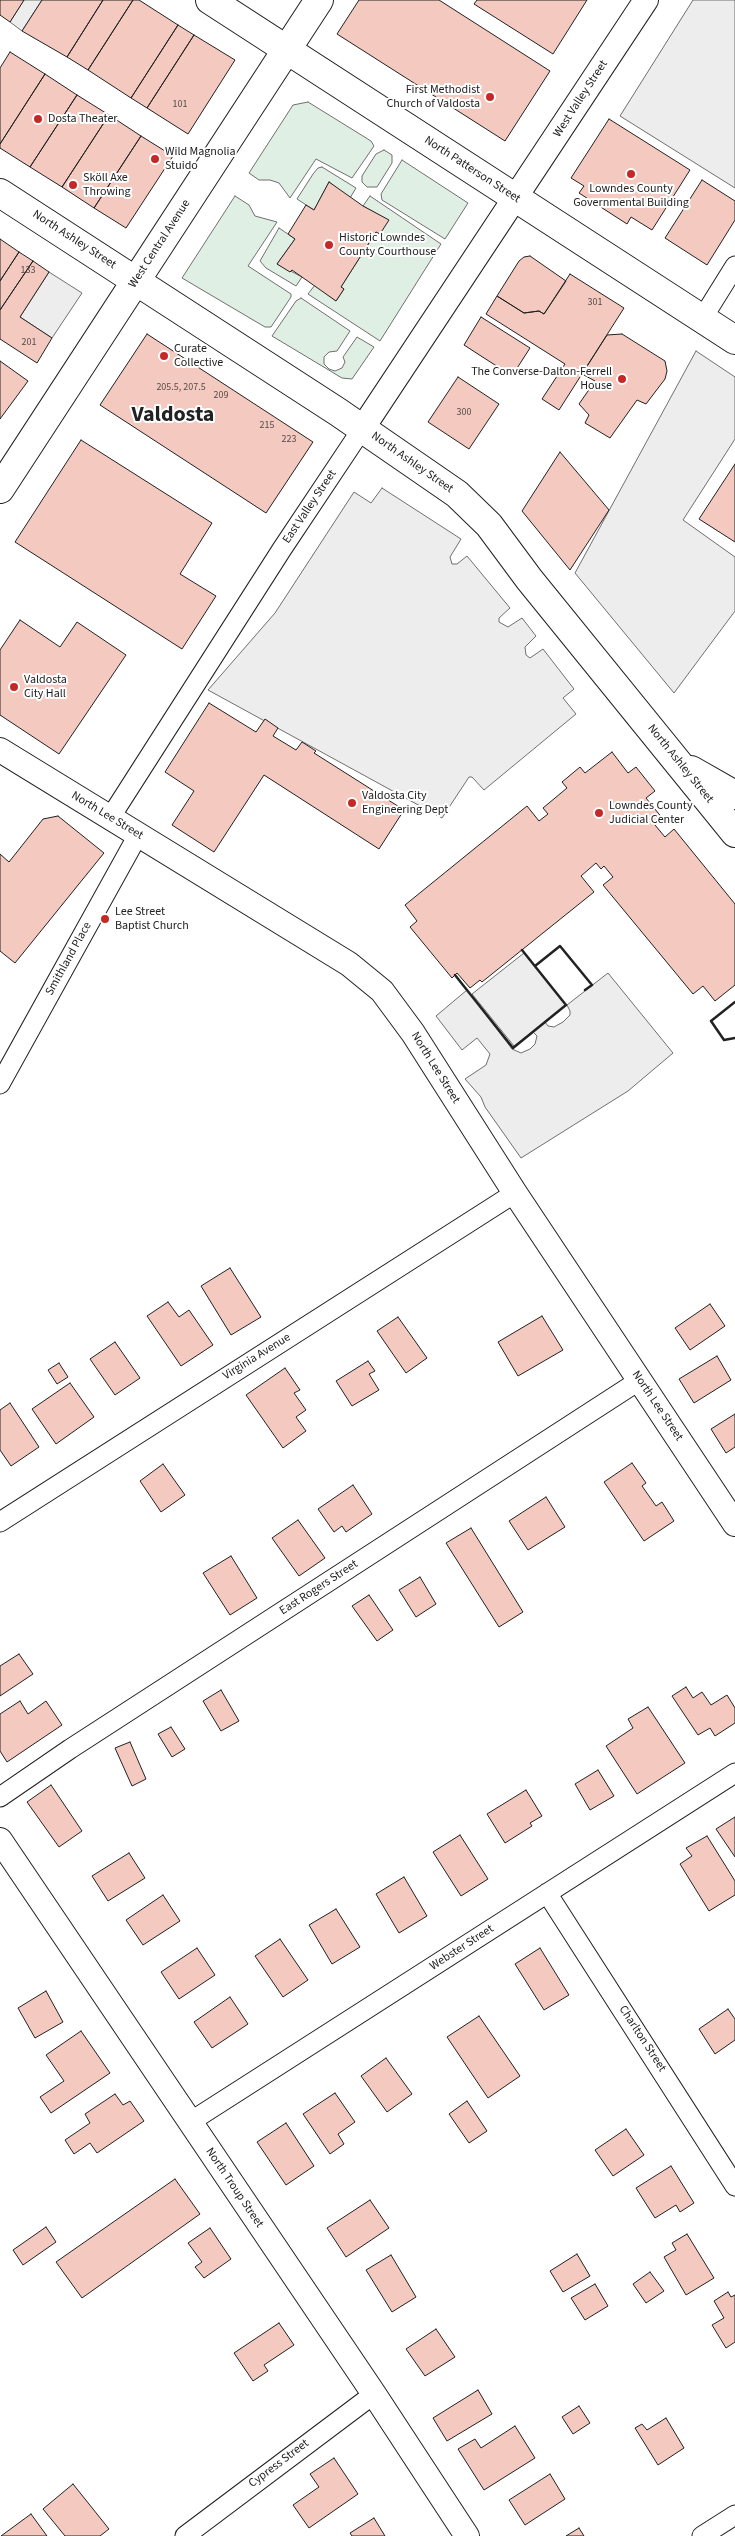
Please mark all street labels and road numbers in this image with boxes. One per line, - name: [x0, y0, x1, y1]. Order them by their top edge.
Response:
- street label: West Valley Street: [551, 58, 611, 140]
- street label: North Patterson Street: [421, 133, 523, 207]
- street label: West Central Avenue: [126, 197, 194, 291]
- street label: North Ashley Street: [29, 208, 119, 272]
- street label: North Ashley Street: [368, 429, 456, 497]
- street label: East Valley Street: [280, 467, 340, 547]
- street label: North Ashley Street: [644, 722, 716, 806]
- street label: North Lee Street: [68, 789, 146, 843]
- street label: Smithland Place: [43, 920, 95, 998]
- street label: North Lee Street: [407, 1030, 463, 1106]
- street label: Virginia Avenue: [220, 1330, 294, 1384]
- street label: North Lee Street: [628, 1368, 686, 1444]
- street label: East Rogers Street: [277, 1557, 361, 1619]
- street label: Webster Street: [427, 1922, 497, 1974]
- street label: Charlton Street: [615, 2003, 669, 2075]
- street label: North Troup Street: [202, 2145, 266, 2231]
- street label: Cypress Street: [246, 2437, 312, 2491]

